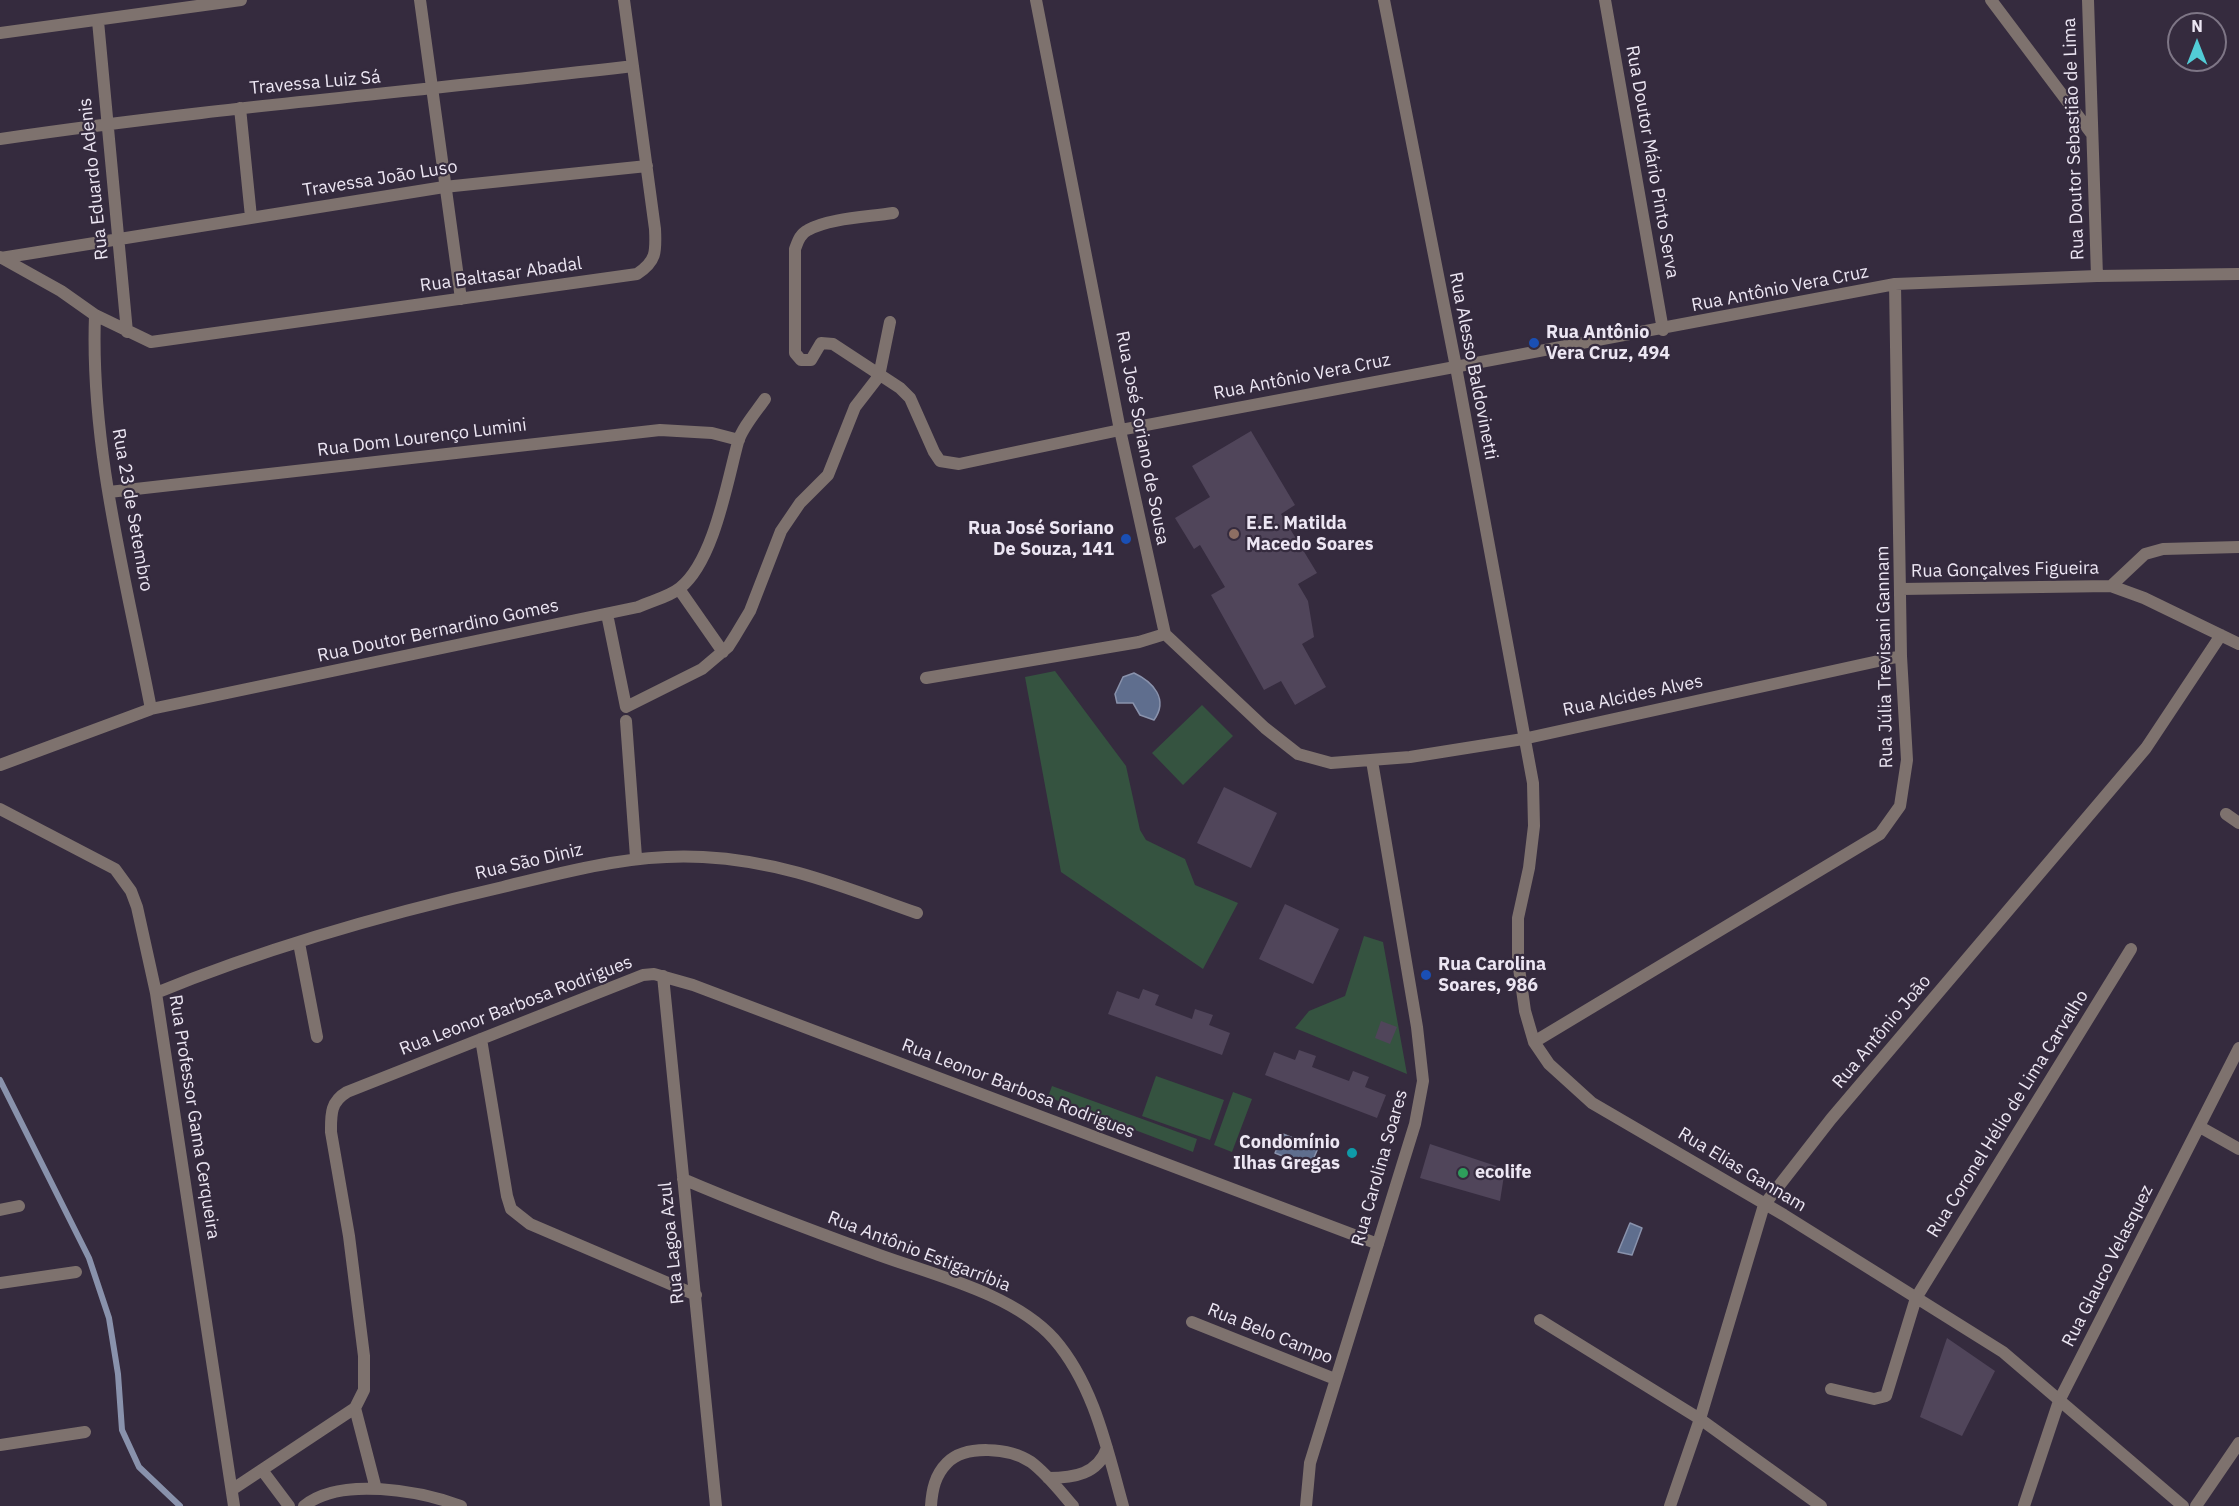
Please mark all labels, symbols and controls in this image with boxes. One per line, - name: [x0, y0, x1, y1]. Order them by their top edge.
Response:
- north arrow: [2167, 12, 2227, 72]
- text: N: [2191, 16, 2203, 36]
- street label: Rua Doutor Sebastião de Lima: [2059, 18, 2089, 260]
- street label: Rua Doutor Mário Pinto Serva: [1621, 44, 1683, 280]
- street label: Travessa Luiz Sá: [249, 67, 381, 99]
- street label: Rua Eduardo Adenis: [75, 97, 113, 261]
- street label: Travessa João Luso: [301, 156, 459, 202]
- street label: Rua Baltasar Abadal: [419, 253, 583, 297]
- street label: Rua Antônio Vera Cruz: [1690, 261, 1870, 317]
- street label: Rua Alesso Baldovinetti: [1444, 270, 1502, 462]
- place label: Rua Antônio Vera Cruz, 494: [1546, 322, 1670, 364]
- street label: Rua José Soriano de Sousa: [1111, 329, 1173, 547]
- marker: Rua Antônio Vera Cruz, 494: [1527, 336, 1541, 350]
- street label: Rua Antônio Vera Cruz: [1212, 349, 1392, 405]
- street label: Rua Dom Lourenço Lumini: [316, 414, 528, 462]
- street label: Rua 23 de Setembro: [107, 427, 157, 593]
- place label: E.E. Matilda Macedo Soares: [1246, 513, 1374, 556]
- place label: Rua José Soriano De Souza, 141: [968, 518, 1114, 560]
- marker: E.E. Matilda Macedo Soares: [1227, 527, 1241, 541]
- marker: Rua José Soriano De Souza, 141: [1119, 532, 1133, 546]
- street label: Rua Júlia Trevisani Gannam: [1872, 546, 1898, 768]
- street label: Rua Gonçalves Figueira: [1911, 558, 2099, 582]
- street label: Rua Doutor Bernardino Gomes: [315, 595, 561, 667]
- street label: Rua Alcides Alves: [1561, 671, 1705, 721]
- street label: Rua São Diniz: [473, 839, 585, 885]
- street label: Rua Leonor Barbosa Rodrigues: [396, 952, 636, 1060]
- place label: Rua Carolina Soares, 986: [1438, 954, 1546, 996]
- marker: Rua Carolina Soares, 986: [1419, 968, 1433, 982]
- street label: Rua Antônio João: [1828, 971, 1936, 1093]
- street label: Rua Coronel Hélio de Lima Carvalho: [1923, 986, 2093, 1242]
- street label: Rua Professor Gama Cerqueira: [164, 993, 224, 1241]
- street label: Rua Leonor Barbosa Rodrigues: [898, 1035, 1138, 1143]
- street label: Rua Carolina Soares: [1347, 1087, 1413, 1249]
- street label: Rua Elias Gannam: [1674, 1123, 1810, 1217]
- place label: Condomínio Ilhas Gregas: [1233, 1132, 1340, 1174]
- marker: Condomínio Ilhas Gregas: [1345, 1146, 1359, 1160]
- place label: ecolife: [1475, 1162, 1532, 1184]
- marker: ecolife: [1456, 1166, 1470, 1180]
- street label: Rua Lagoa Azul: [655, 1181, 689, 1305]
- street label: Rua Glauco Velasquez: [2058, 1182, 2158, 1350]
- street label: Rua Antônio Estigarríbia: [825, 1207, 1013, 1297]
- street label: Rua Belo Campo: [1204, 1299, 1336, 1369]

